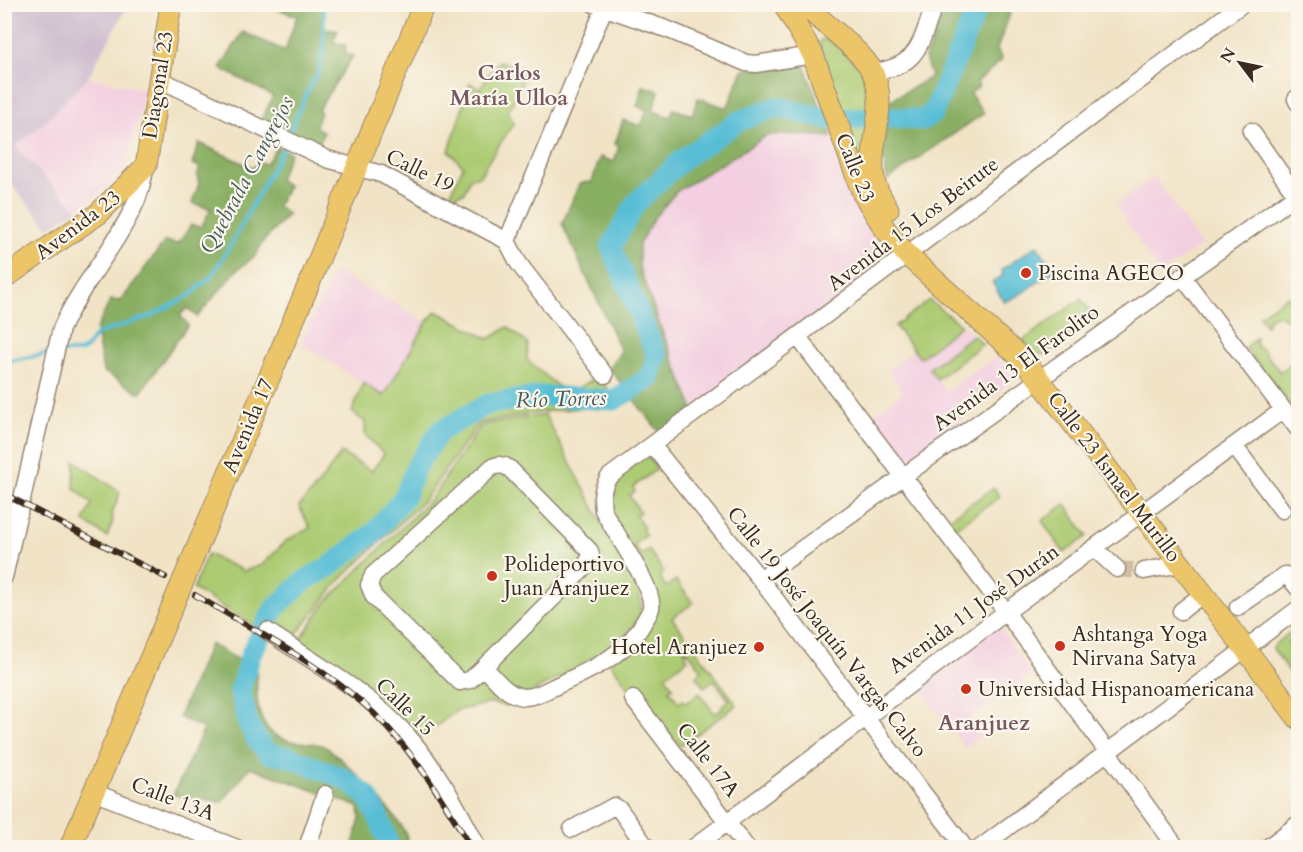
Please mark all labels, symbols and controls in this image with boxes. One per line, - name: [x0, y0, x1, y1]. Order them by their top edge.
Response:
- street label: Diagonal 23: [135, 29, 181, 141]
- north arrow: [1210, 33, 1270, 93]
- text: N: [1215, 44, 1241, 67]
- district label: Carlos María Ulloa: [450, 58, 568, 113]
- water label: Quebrada Cangrejos: [193, 90, 302, 259]
- street label: Calle 23: [828, 129, 882, 207]
- street label: Calle 19: [381, 142, 459, 200]
- street label: Avenida 15 Los Beirute: [821, 150, 1005, 298]
- street label: Avenida 23: [29, 183, 127, 267]
- place label: Piscina AGECO: [1038, 259, 1184, 288]
- marker: Piscina AGECO: [1019, 266, 1033, 280]
- street label: Avenida 13 El Farolito: [927, 298, 1105, 438]
- street label: Avenida 17: [215, 374, 281, 478]
- water label: Río Torres: [515, 382, 608, 416]
- street label: Calle 23 Ismael Murillo: [1040, 386, 1188, 568]
- street label: Calle 19 José Joaquín Vargas Calvo: [720, 501, 934, 763]
- street label: Avenida 11 José Durán: [883, 537, 1065, 681]
- place label: Polideportivo Juan Aranjuez: [501, 550, 630, 603]
- marker: Polideportivo Juan Aranjuez: [485, 569, 499, 583]
- place label: Ashtanga Yoga Nirvana Satya: [1072, 620, 1207, 673]
- place label: Hotel Aranjuez: [611, 633, 748, 662]
- marker: Ashtanga Yoga Nirvana Satya: [1053, 639, 1067, 653]
- marker: Hotel Aranjuez: [752, 640, 766, 654]
- street label: Calle 15: [369, 671, 441, 743]
- place label: Universidad Hispanoamericana: [978, 675, 1254, 704]
- marker: Universidad Hispanoamericana: [959, 682, 973, 696]
- district label: Aranjuez: [938, 708, 1030, 738]
- street label: Calle 17A: [670, 717, 746, 803]
- street label: Calle 13A: [127, 770, 219, 828]

